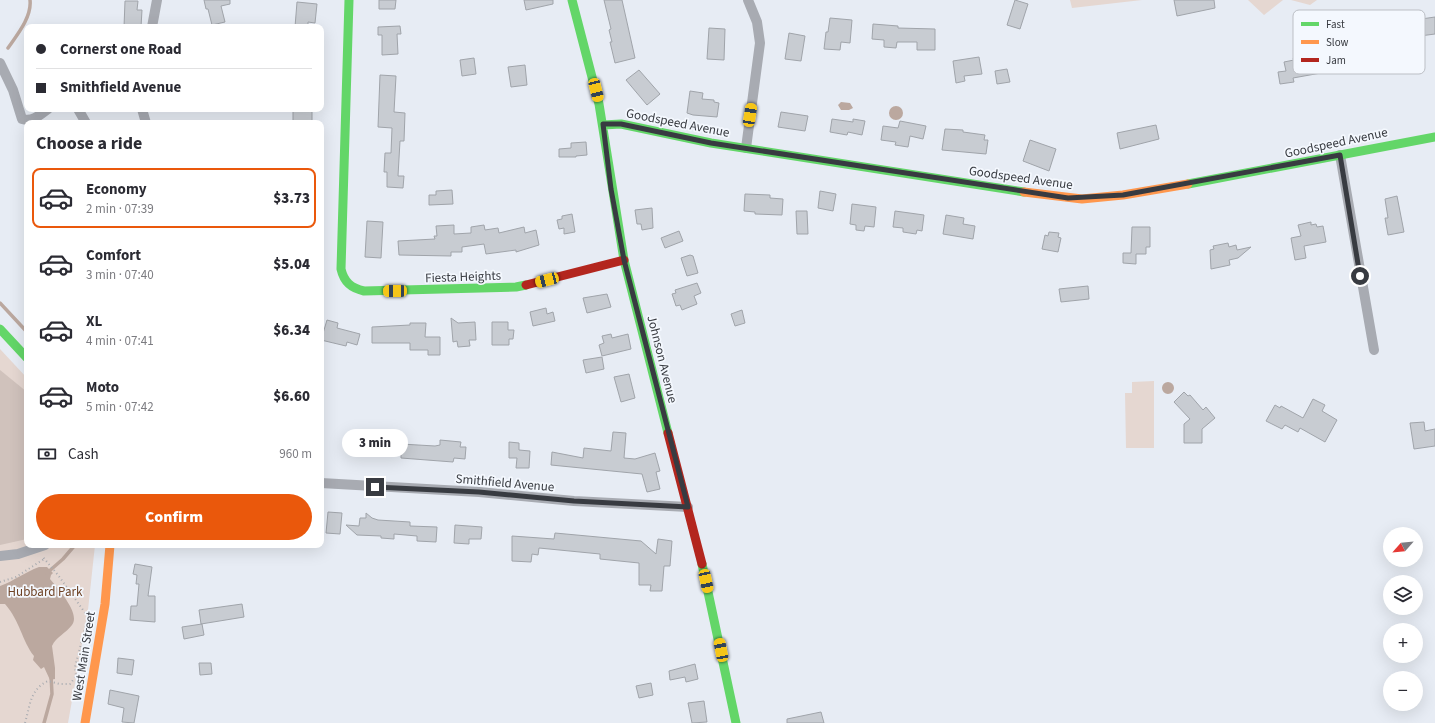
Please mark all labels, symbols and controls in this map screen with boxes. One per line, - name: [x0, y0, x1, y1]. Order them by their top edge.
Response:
- legend: [1293, 10, 1425, 74]
- text: Fast: [1326, 17, 1345, 32]
- text: Slow: [1326, 35, 1349, 50]
- text: Cornerst one Road: [60, 39, 182, 60]
- text: Jam: [1326, 53, 1346, 68]
- text: Smithfield Avenue: [60, 77, 181, 98]
- car: [587, 77, 605, 103]
- car: [742, 102, 758, 128]
- street label: Goodspeed Avenue: [625, 104, 731, 142]
- street label: Goodspeed Avenue: [1283, 123, 1389, 163]
- text: Choose a ride: [36, 131, 142, 156]
- street label: Goodspeed Avenue: [968, 162, 1074, 194]
- text: Economy: [86, 179, 147, 200]
- icon: car: [38, 180, 74, 216]
- text: $3.73: [273, 188, 310, 209]
- text: 2 min · 07:39: [86, 200, 154, 218]
- text: Comfort: [86, 245, 141, 266]
- icon: car: [38, 246, 74, 282]
- text: $5.04: [273, 254, 310, 275]
- text: 3 min · 07:40: [86, 266, 154, 284]
- street label: Fiesta Heights: [425, 267, 502, 287]
- route start: [1351, 267, 1369, 285]
- car: [534, 271, 560, 289]
- car: [383, 285, 407, 297]
- text: XL: [86, 311, 102, 332]
- icon: car: [38, 312, 74, 348]
- street label: Johnson Avenue: [642, 314, 682, 405]
- text: $6.34: [273, 320, 310, 341]
- text: 4 min · 07:41: [86, 332, 154, 350]
- text: Moto: [86, 377, 119, 398]
- icon: car: [38, 378, 74, 414]
- text: $6.60: [273, 386, 310, 407]
- text: 5 min · 07:42: [86, 398, 154, 416]
- callout: 3 min: [342, 429, 408, 457]
- text: 3 min: [359, 434, 391, 452]
- icon: cash: [36, 443, 58, 465]
- text: Cash: [68, 444, 99, 465]
- text: 960 m: [279, 445, 312, 463]
- street label: Smithfield Avenue: [455, 470, 555, 496]
- route end: [366, 478, 384, 496]
- button: Confirm: [36, 494, 312, 540]
- north arrow: [1383, 527, 1423, 567]
- map controls: [1383, 527, 1423, 711]
- car: [698, 568, 714, 594]
- button: layers: [1383, 575, 1423, 615]
- park label: Hubbard Park: [8, 583, 83, 601]
- street label: West Main Street: [68, 610, 100, 702]
- button: +: [1383, 623, 1423, 663]
- car: [713, 637, 729, 663]
- button: −: [1383, 671, 1423, 711]

